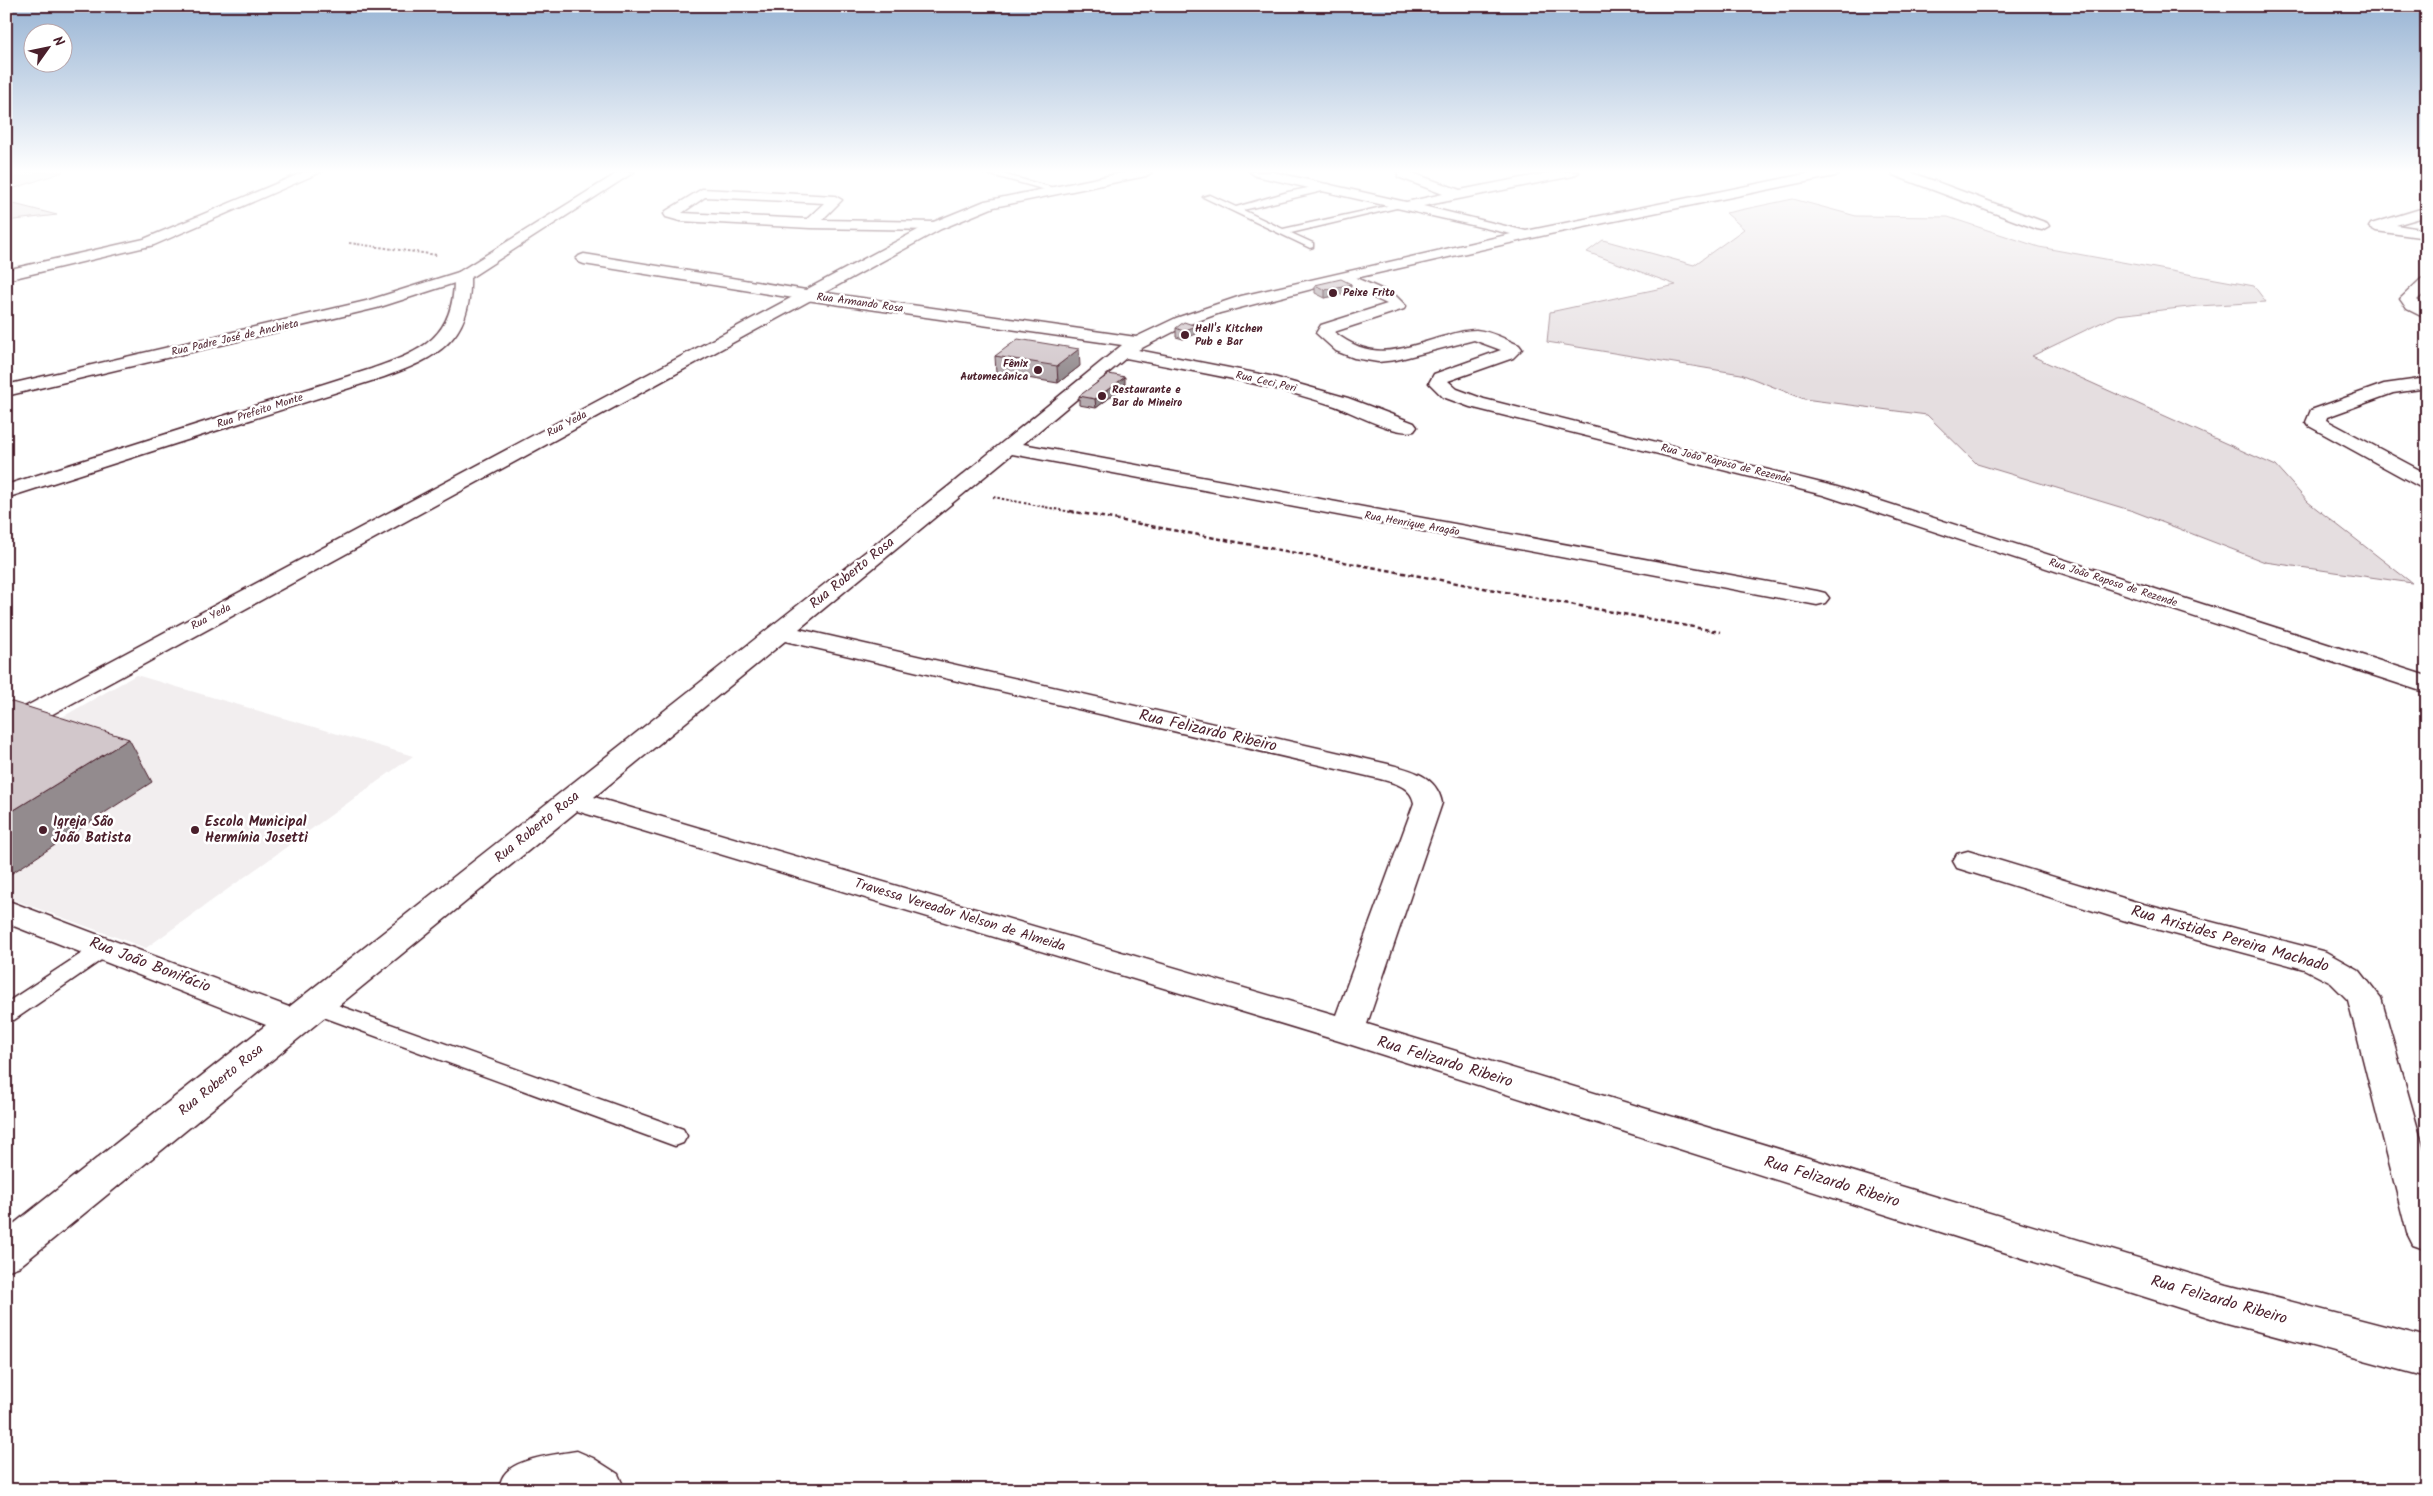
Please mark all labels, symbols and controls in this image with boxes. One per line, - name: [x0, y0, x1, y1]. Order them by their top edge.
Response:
- north arrow: [22, 22, 72, 72]
- text: N: [46, 32, 70, 51]
- place label: Peixe Frito: [1343, 284, 1395, 302]
- marker: Peixe Frito: [1327, 287, 1339, 299]
- street label: Rua Armando Rosa: [815, 288, 905, 318]
- street label: Rua Padre José de Anchieta: [170, 315, 300, 361]
- place label: Hell's Kitchen Pub e Bar: [1195, 320, 1263, 351]
- marker: Hell's Kitchen Pub e Bar: [1179, 329, 1191, 341]
- place label: Fênix Automecânica: [960, 355, 1029, 386]
- marker: Fênix Automecânica: [1032, 364, 1044, 376]
- street label: Rua Ceci Peri: [1234, 366, 1299, 398]
- place label: Restaurante e Bar do Mineiro: [1112, 381, 1182, 412]
- street label: Rua Prefeito Monte: [214, 389, 306, 433]
- marker: Restaurante e Bar do Mineiro: [1096, 390, 1108, 402]
- street label: Rua Yeda: [544, 406, 590, 442]
- street label: Rua João Raposo de Rezende: [1659, 439, 1793, 489]
- street label: Rua Henrique Aragão: [1363, 507, 1461, 541]
- street label: Rua Roberto Rosa: [805, 532, 899, 614]
- street label: Rua João Raposo de Rezende: [2046, 554, 2180, 612]
- street label: Rua Yeda: [188, 599, 234, 635]
- street label: Rua Felizardo Ribeiro: [1137, 703, 1279, 759]
- street label: Rua Roberto Rosa: [490, 786, 584, 868]
- place label: Igreja São João Batista: [53, 811, 131, 849]
- place label: Escola Municipal Hermínia Josetti: [205, 811, 308, 849]
- marker: Igreja São João Batista: [37, 824, 49, 836]
- marker: Escola Municipal Hermínia Josetti: [189, 824, 201, 836]
- street label: Travessa Vereador Nelson de Almeida: [852, 872, 1068, 958]
- street label: Rua Aristides Pereira Machado: [2128, 899, 2332, 979]
- street label: Rua João Bonifácio: [86, 930, 214, 1000]
- street label: Rua Felizardo Ribeiro: [1374, 1029, 1516, 1095]
- street label: Rua Roberto Rosa: [174, 1039, 268, 1121]
- street label: Rua Felizardo Ribeiro: [1761, 1149, 1903, 1215]
- street label: Rua Felizardo Ribeiro: [2148, 1269, 2290, 1331]

